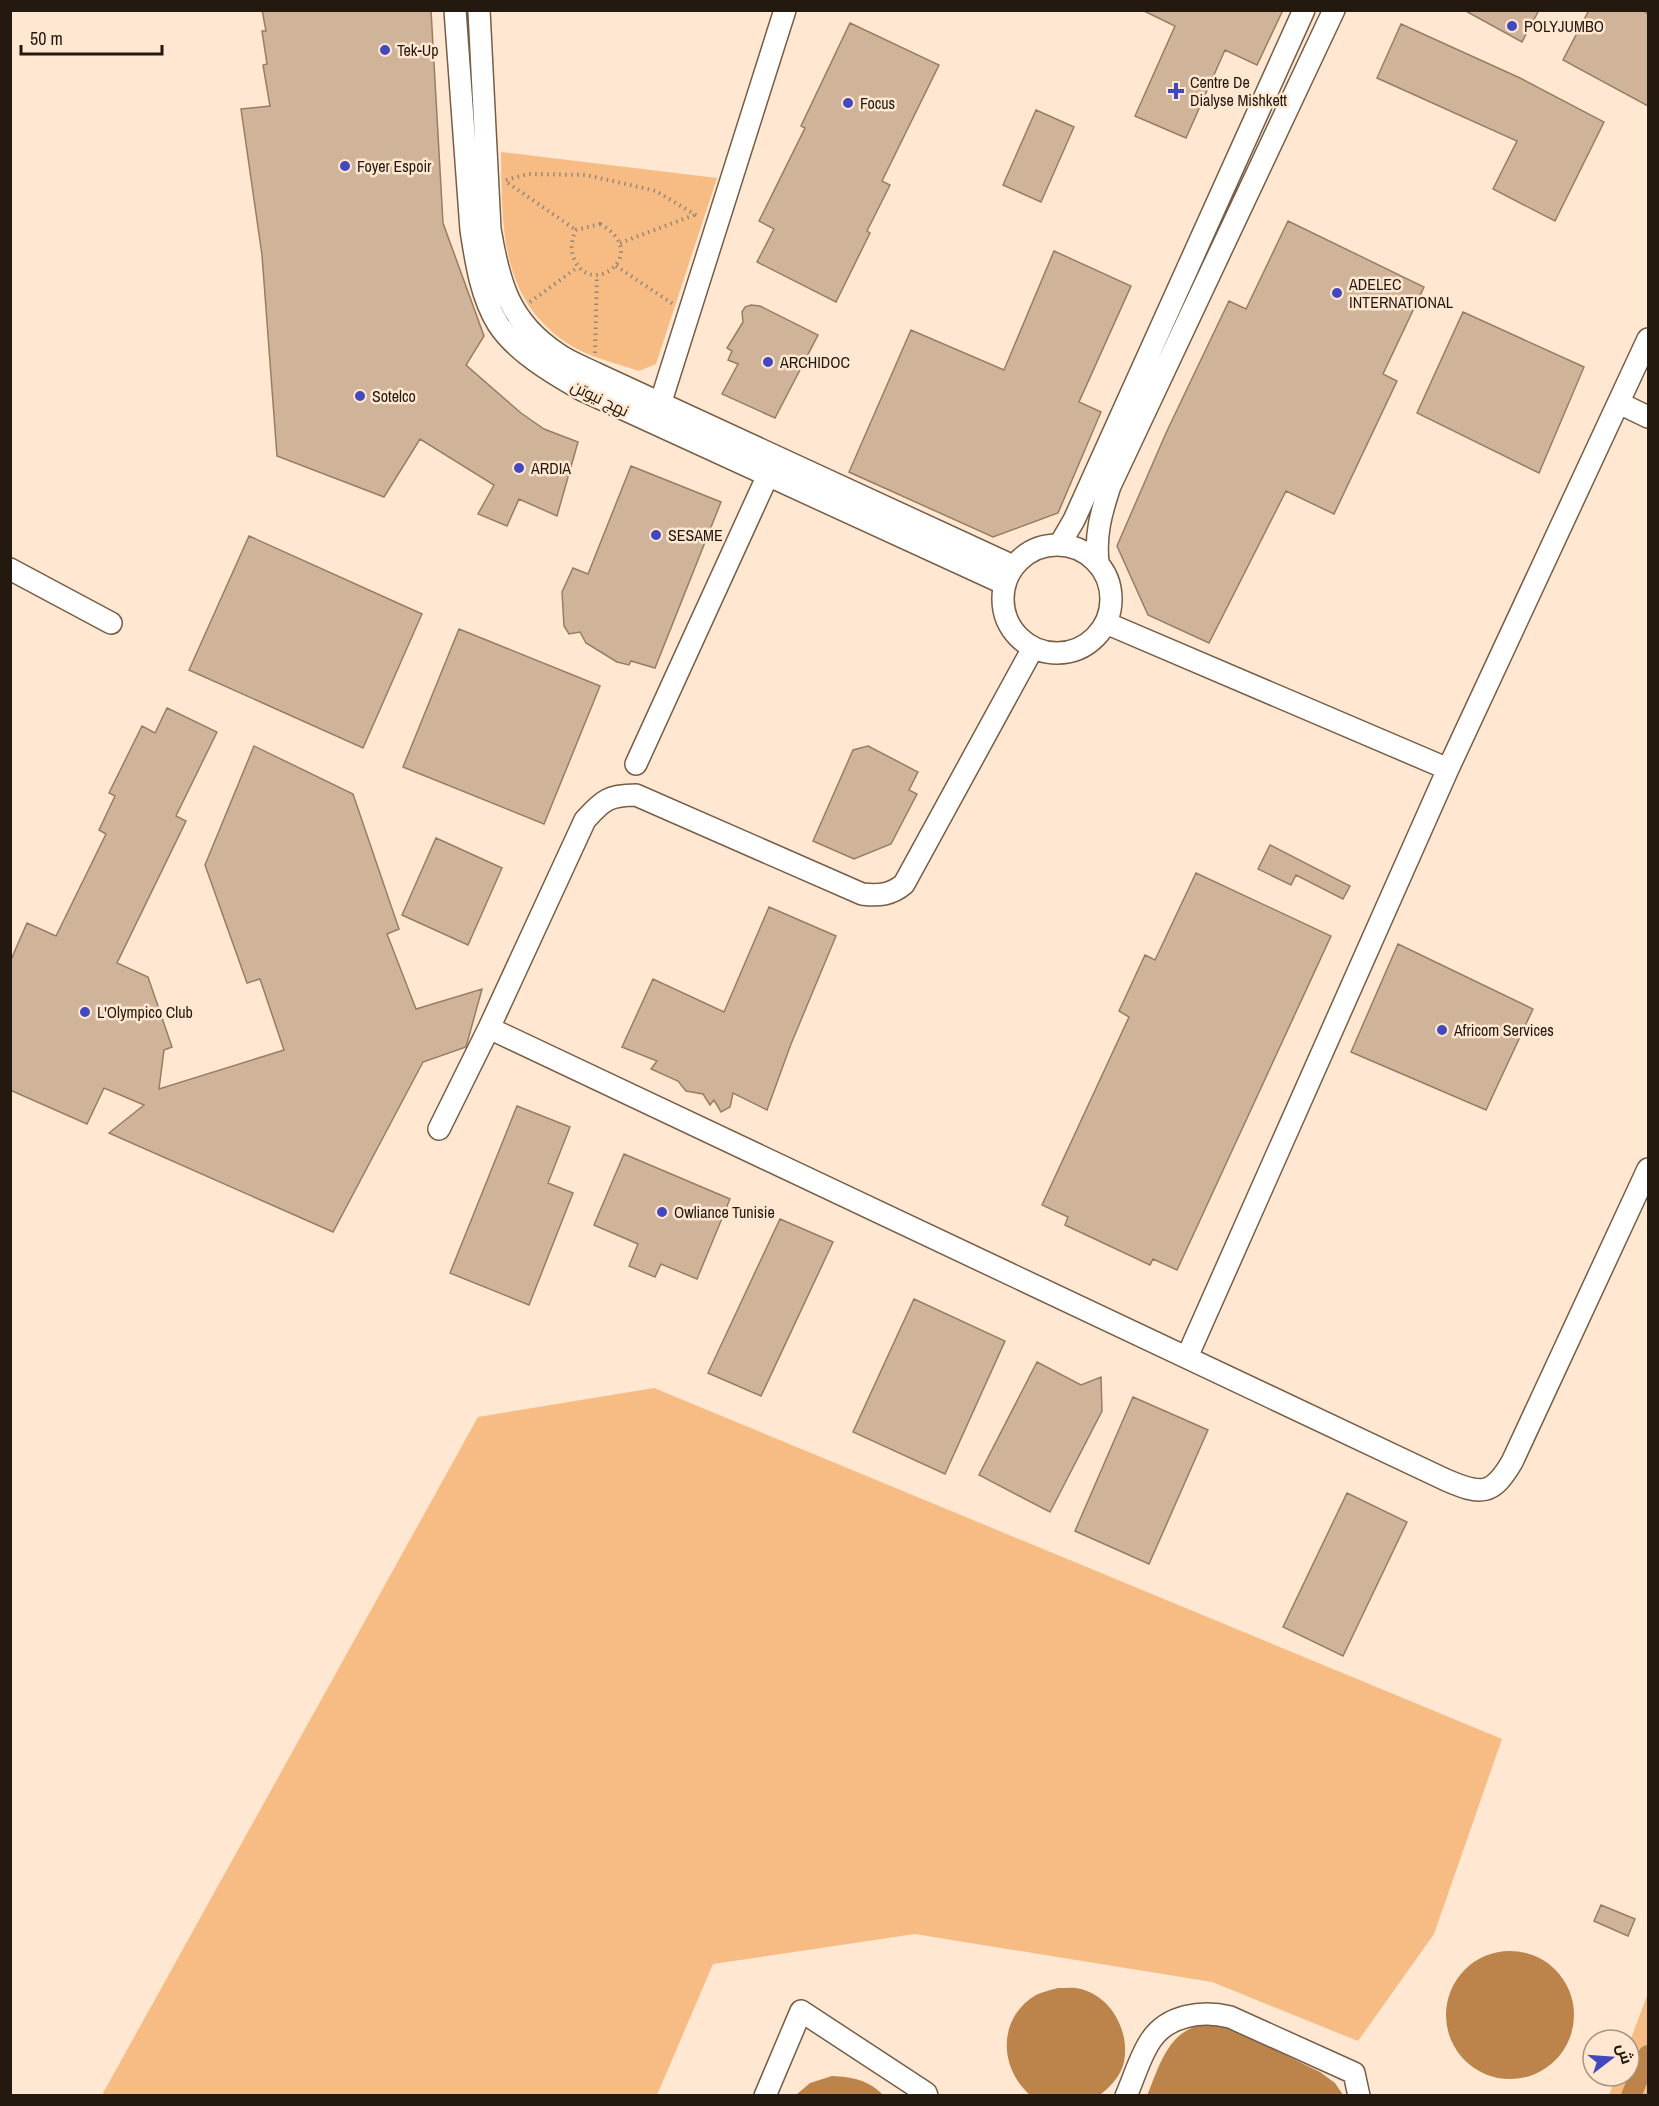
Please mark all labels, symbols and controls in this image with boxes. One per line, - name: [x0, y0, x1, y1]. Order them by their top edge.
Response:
- place label: POLYJUMBO: [1524, 15, 1604, 37]
- scale bar: [21, 18, 162, 56]
- marker: POLYJUMBO: [1505, 19, 1519, 33]
- text: 50 m: [30, 26, 63, 51]
- place label: Tek-Up: [397, 39, 439, 61]
- marker: Tek-Up: [378, 43, 392, 57]
- place label: Centre De Dialyse Mishkett: [1190, 71, 1287, 111]
- marker: Centre De Dialyse Mishkett: [1167, 82, 1185, 100]
- place label: Focus: [860, 92, 895, 114]
- marker: Focus: [841, 96, 855, 110]
- place label: Foyer Espoir: [357, 155, 432, 177]
- marker: Foyer Espoir: [338, 159, 352, 173]
- place label: ADELEC INTERNATIONAL: [1348, 273, 1454, 313]
- marker: ADELEC INTERNATIONAL: [1330, 286, 1344, 300]
- place label: ARCHIDOC: [779, 351, 850, 373]
- marker: ARCHIDOC: [761, 355, 775, 369]
- street label: نهج نيوتن: [567, 374, 633, 422]
- place label: Sotelco: [372, 385, 416, 407]
- marker: Sotelco: [353, 389, 367, 403]
- place label: ARDIA: [530, 457, 571, 479]
- marker: ARDIA: [512, 461, 526, 475]
- place label: SESAME: [668, 524, 723, 546]
- marker: SESAME: [649, 528, 663, 542]
- place label: L'Olympico Club: [97, 1001, 193, 1023]
- marker: L'Olympico Club: [78, 1005, 92, 1019]
- place label: Africom Services: [1453, 1019, 1554, 1041]
- marker: Africom Services: [1435, 1023, 1449, 1037]
- place label: Owliance Tunisie: [674, 1201, 775, 1223]
- marker: Owliance Tunisie: [655, 1205, 669, 1219]
- north arrow: [1581, 2028, 1641, 2088]
- text: ش: [1612, 2041, 1639, 2067]

